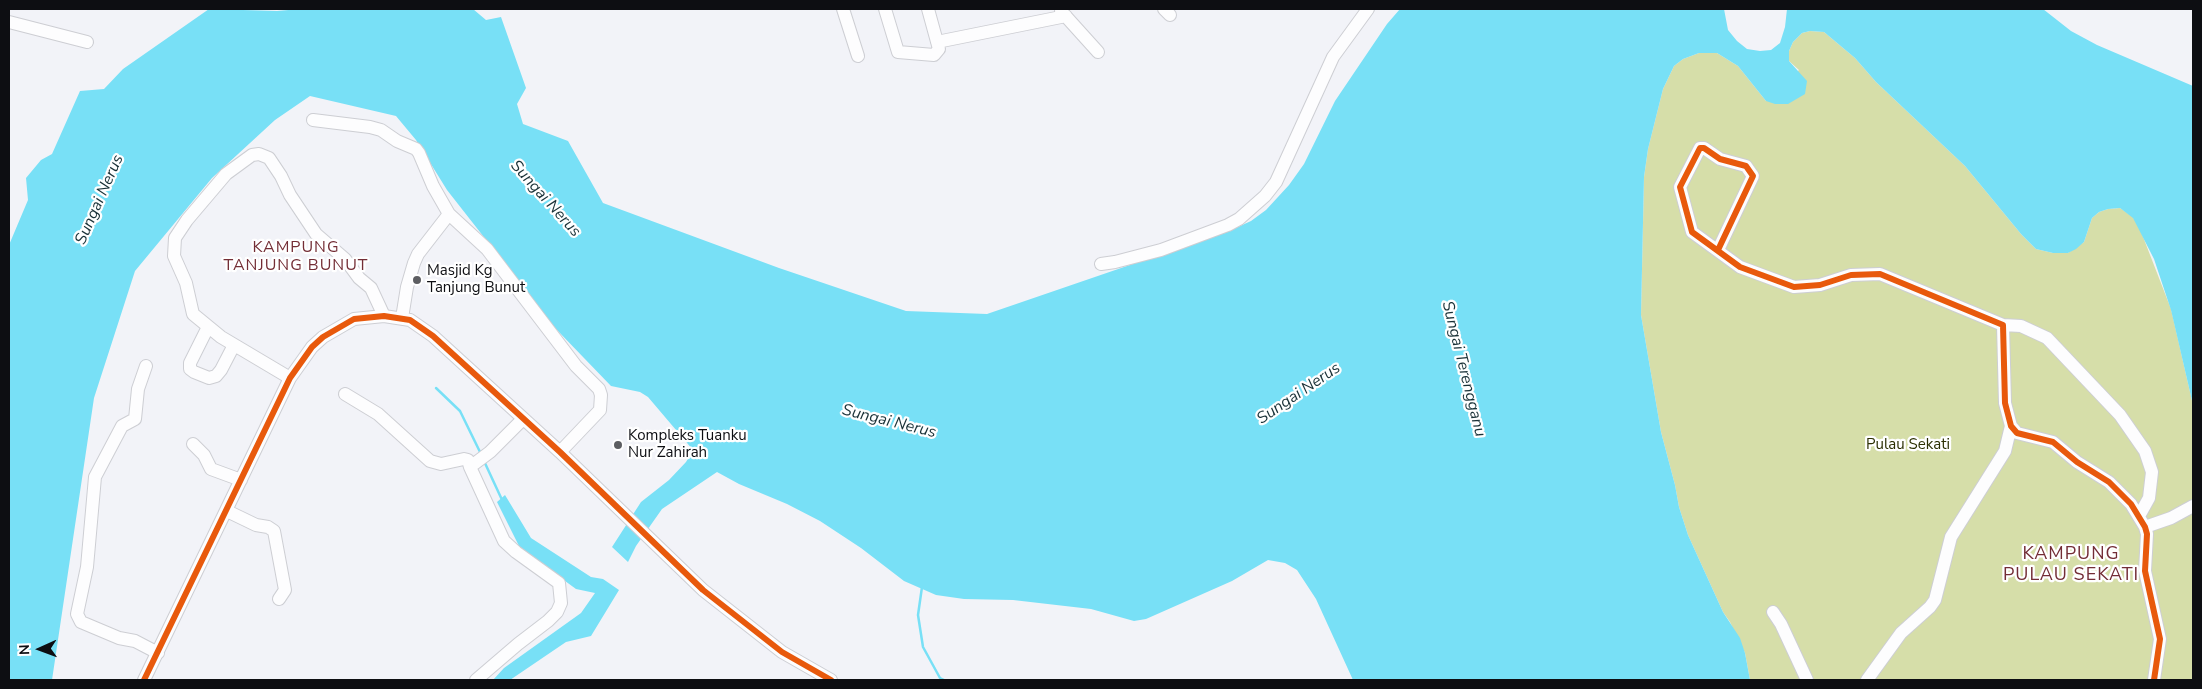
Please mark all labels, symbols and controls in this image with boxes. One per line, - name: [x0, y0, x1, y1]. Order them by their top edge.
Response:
- water label: Sungai Nerus: [72, 152, 128, 248]
- water label: Sungai Nerus: [506, 157, 584, 241]
- district label: KAMPUNG TANJUNG BUNUT: [222, 238, 370, 276]
- place label: Masjid Kg Tanjung Bunut: [427, 262, 525, 297]
- marker: Masjid Kg Tanjung Bunut: [411, 274, 423, 286]
- water label: Sungai Terengganu: [1437, 299, 1489, 439]
- water label: Sungai Nerus: [1254, 359, 1344, 429]
- water label: Sungai Nerus: [840, 401, 938, 443]
- place label: Kompleks Tuanku Nur Zahirah: [628, 427, 747, 462]
- park label: Pulau Sekati: [1866, 436, 1950, 454]
- marker: Kompleks Tuanku Nur Zahirah: [612, 439, 624, 451]
- district label: KAMPUNG PULAU SEKATI: [2001, 544, 2141, 586]
- north arrow: [15, 624, 65, 674]
- text: N: [15, 644, 34, 655]

